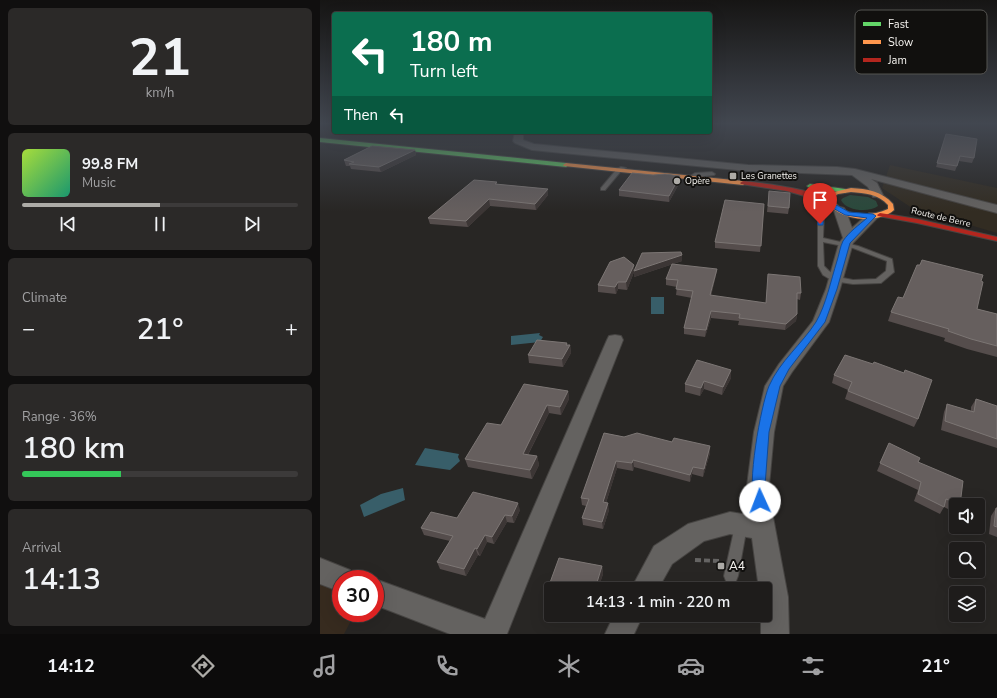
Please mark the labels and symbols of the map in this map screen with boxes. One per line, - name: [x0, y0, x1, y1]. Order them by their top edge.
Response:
- legend: [855, 10, 987, 74]
- text: Fast: [888, 17, 909, 32]
- text: Slow: [888, 35, 913, 50]
- text: Jam: [887, 53, 907, 68]
- place label: Les Granettes: [741, 170, 797, 182]
- marker: Les Granettes: [728, 171, 738, 181]
- place label: Opère: [685, 175, 710, 187]
- marker: Opère: [672, 176, 682, 186]
- pin: [803, 183, 837, 224]
- street label: Route de Berre: [910, 204, 972, 230]
- position arrow: [739, 480, 781, 522]
- place label: A4: [729, 558, 745, 574]
- marker: A4: [716, 561, 726, 571]
- speed limit sign: 30: [332, 570, 384, 622]

